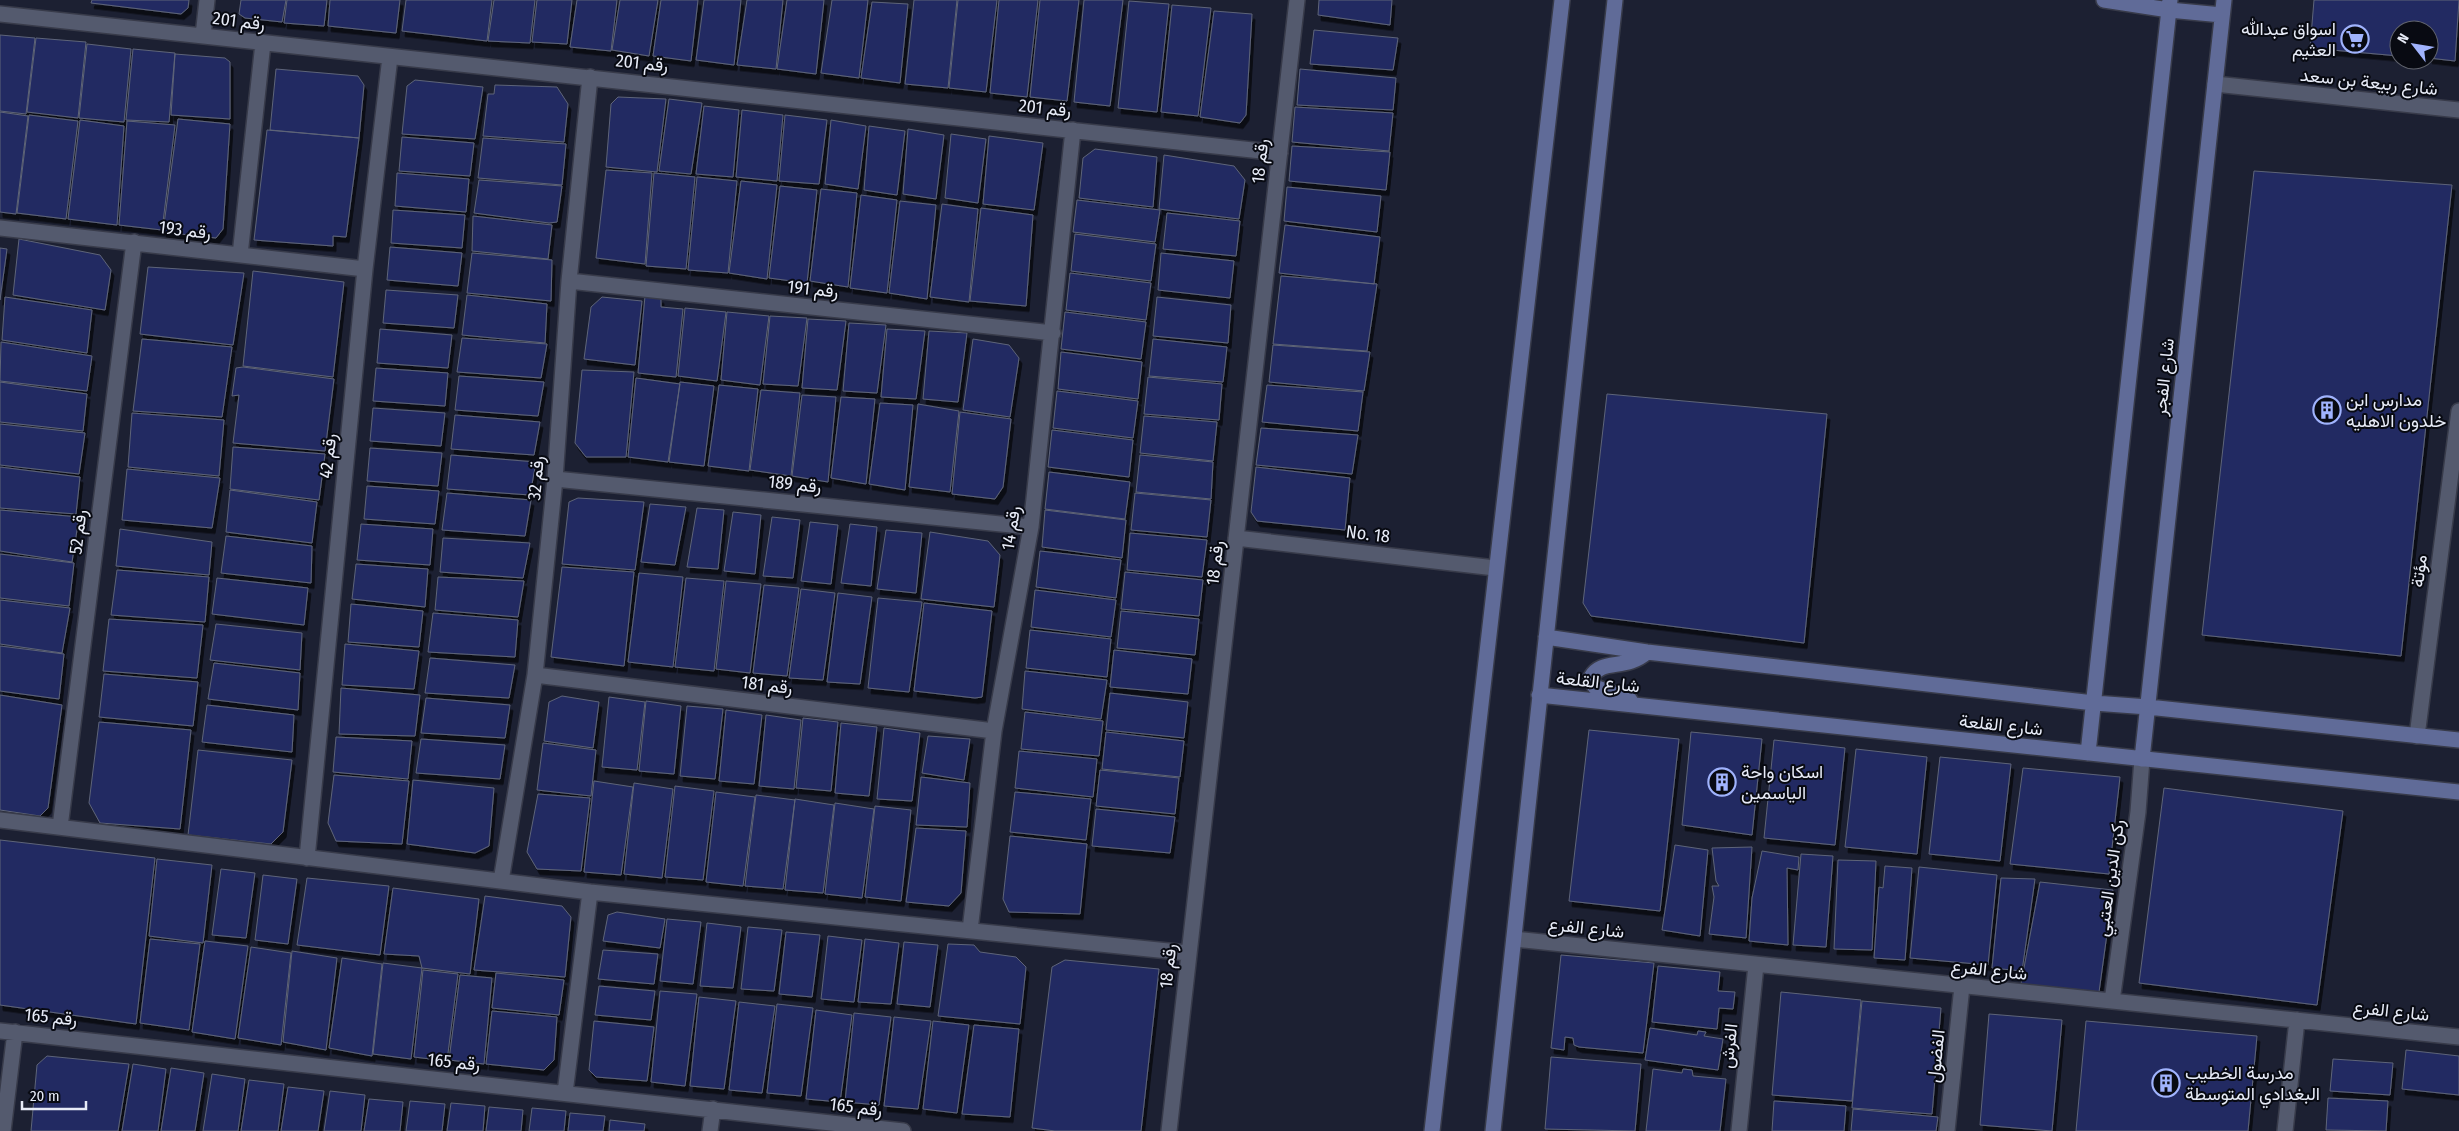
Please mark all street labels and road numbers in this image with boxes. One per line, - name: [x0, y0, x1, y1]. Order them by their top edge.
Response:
- street label: رقم 201: [211, 7, 266, 36]
- street label: رقم 201: [615, 49, 669, 78]
- street label: شارع ربيعة بن سعد: [2299, 64, 2439, 101]
- street label: رقم 201: [1018, 94, 1072, 123]
- street label: رقم 18: [1247, 138, 1274, 185]
- street label: رقم 193: [158, 216, 212, 245]
- street label: رقم 191: [786, 275, 840, 304]
- street label: شارع الفجر: [2149, 337, 2180, 418]
- street label: رقم 42: [315, 432, 342, 480]
- street label: رقم 32: [523, 455, 550, 501]
- street label: رقم 189: [767, 470, 823, 499]
- street label: رقم 14: [997, 504, 1026, 552]
- street label: رقم 52: [64, 508, 93, 556]
- street label: No. 18: [1345, 520, 1391, 548]
- street label: رقم 18: [1201, 539, 1230, 587]
- street label: مؤتة: [2406, 553, 2432, 589]
- street label: شارع القلعة: [1555, 667, 1641, 698]
- street label: رقم 181: [740, 671, 794, 700]
- street label: شارع القلعة: [1958, 710, 2044, 741]
- street label: ركن الدين العتبي: [2091, 818, 2133, 938]
- street label: شارع الفرع: [1547, 913, 1625, 944]
- street label: رقم 18: [1155, 943, 1182, 990]
- street label: شارع الفرع: [1950, 955, 2028, 986]
- street label: شارع الفرع: [2352, 996, 2430, 1027]
- street label: رقم 165: [23, 1003, 78, 1032]
- street label: الفرش: [1716, 1022, 1742, 1070]
- street label: الفضول: [1922, 1028, 1950, 1084]
- street label: رقم 165: [426, 1048, 481, 1077]
- street label: رقم 165: [828, 1093, 884, 1122]

